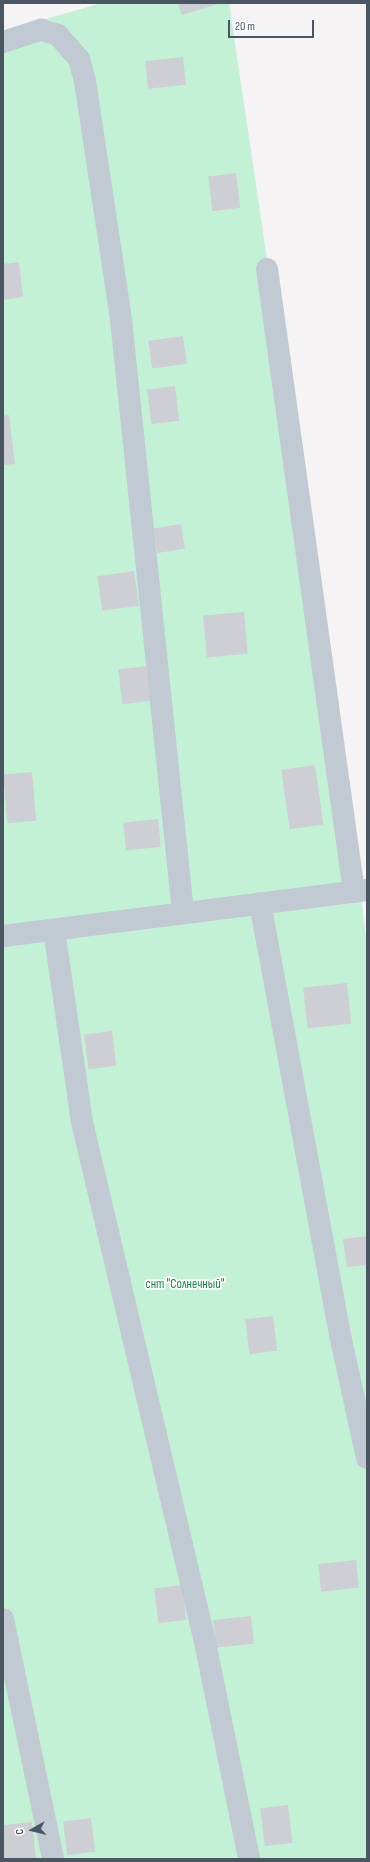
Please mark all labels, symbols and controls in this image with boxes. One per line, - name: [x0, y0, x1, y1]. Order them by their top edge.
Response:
- scale bar: [230, 12, 316, 38]
- text: 20 m: [235, 19, 255, 34]
- park label: снт "Солнечный": [146, 1276, 224, 1292]
- north arrow: [12, 1810, 52, 1850]
- text: С: [13, 1828, 26, 1835]

